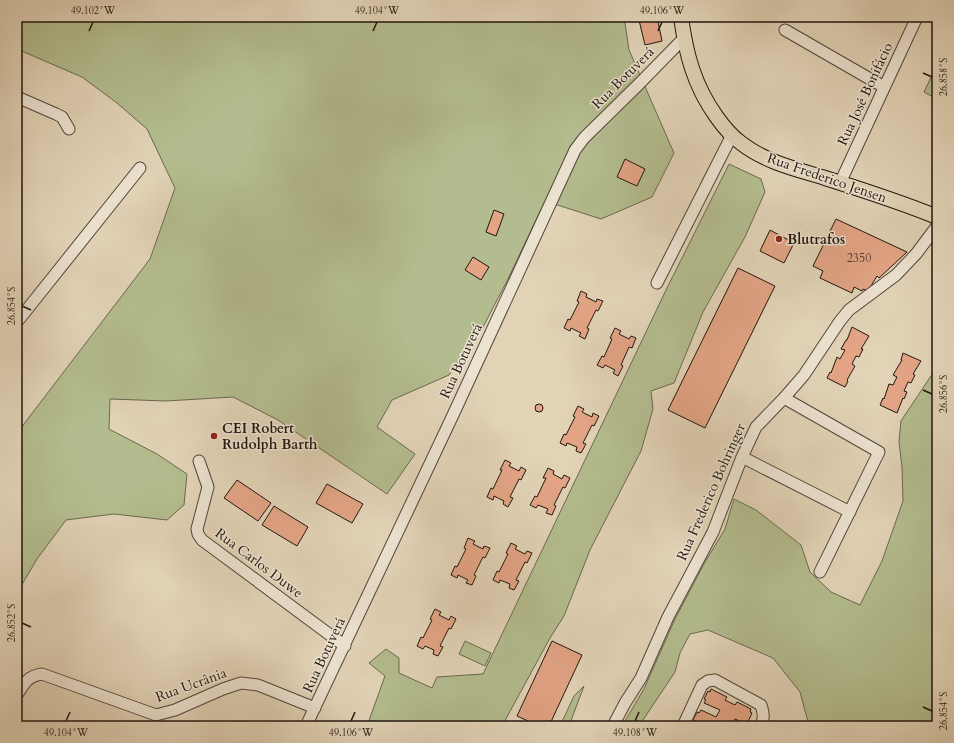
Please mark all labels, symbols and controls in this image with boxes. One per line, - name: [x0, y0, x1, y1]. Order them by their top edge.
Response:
- text: 49.102°W: [71, 4, 116, 18]
- text: 49.104°W: [355, 4, 400, 18]
- text: 49.106°W: [640, 4, 685, 18]
- street label: Rua José Bonifácio: [833, 39, 897, 149]
- street label: Rua Botuverá: [588, 43, 658, 113]
- text: 26.858°S: [937, 58, 951, 96]
- street label: Rua Frederico Jensen: [765, 149, 889, 207]
- place label: Blutrafos: [787, 230, 845, 249]
- marker: Blutrafos: [774, 234, 784, 244]
- house number: 2350: [847, 250, 871, 266]
- text: 26.854°S: [5, 287, 19, 325]
- street label: Rua Botuverá: [435, 320, 487, 402]
- text: 26.856°S: [937, 375, 951, 413]
- place label: CEI Robert Rudolph Barth: [222, 419, 318, 454]
- street label: Rua Frederico Bohringer: [672, 420, 750, 564]
- marker: CEI Robert Rudolph Barth: [209, 431, 219, 441]
- street label: Rua Carlos Duwe: [211, 524, 307, 602]
- text: 26.852°S: [5, 604, 19, 642]
- street label: Rua Botuverá: [298, 614, 350, 696]
- street label: Rua Ucrânia: [153, 663, 229, 707]
- text: 26.854°S: [937, 692, 951, 730]
- text: 49.104°W: [44, 726, 89, 740]
- text: 49.106°W: [329, 726, 374, 740]
- text: 49.108°W: [613, 726, 658, 740]

